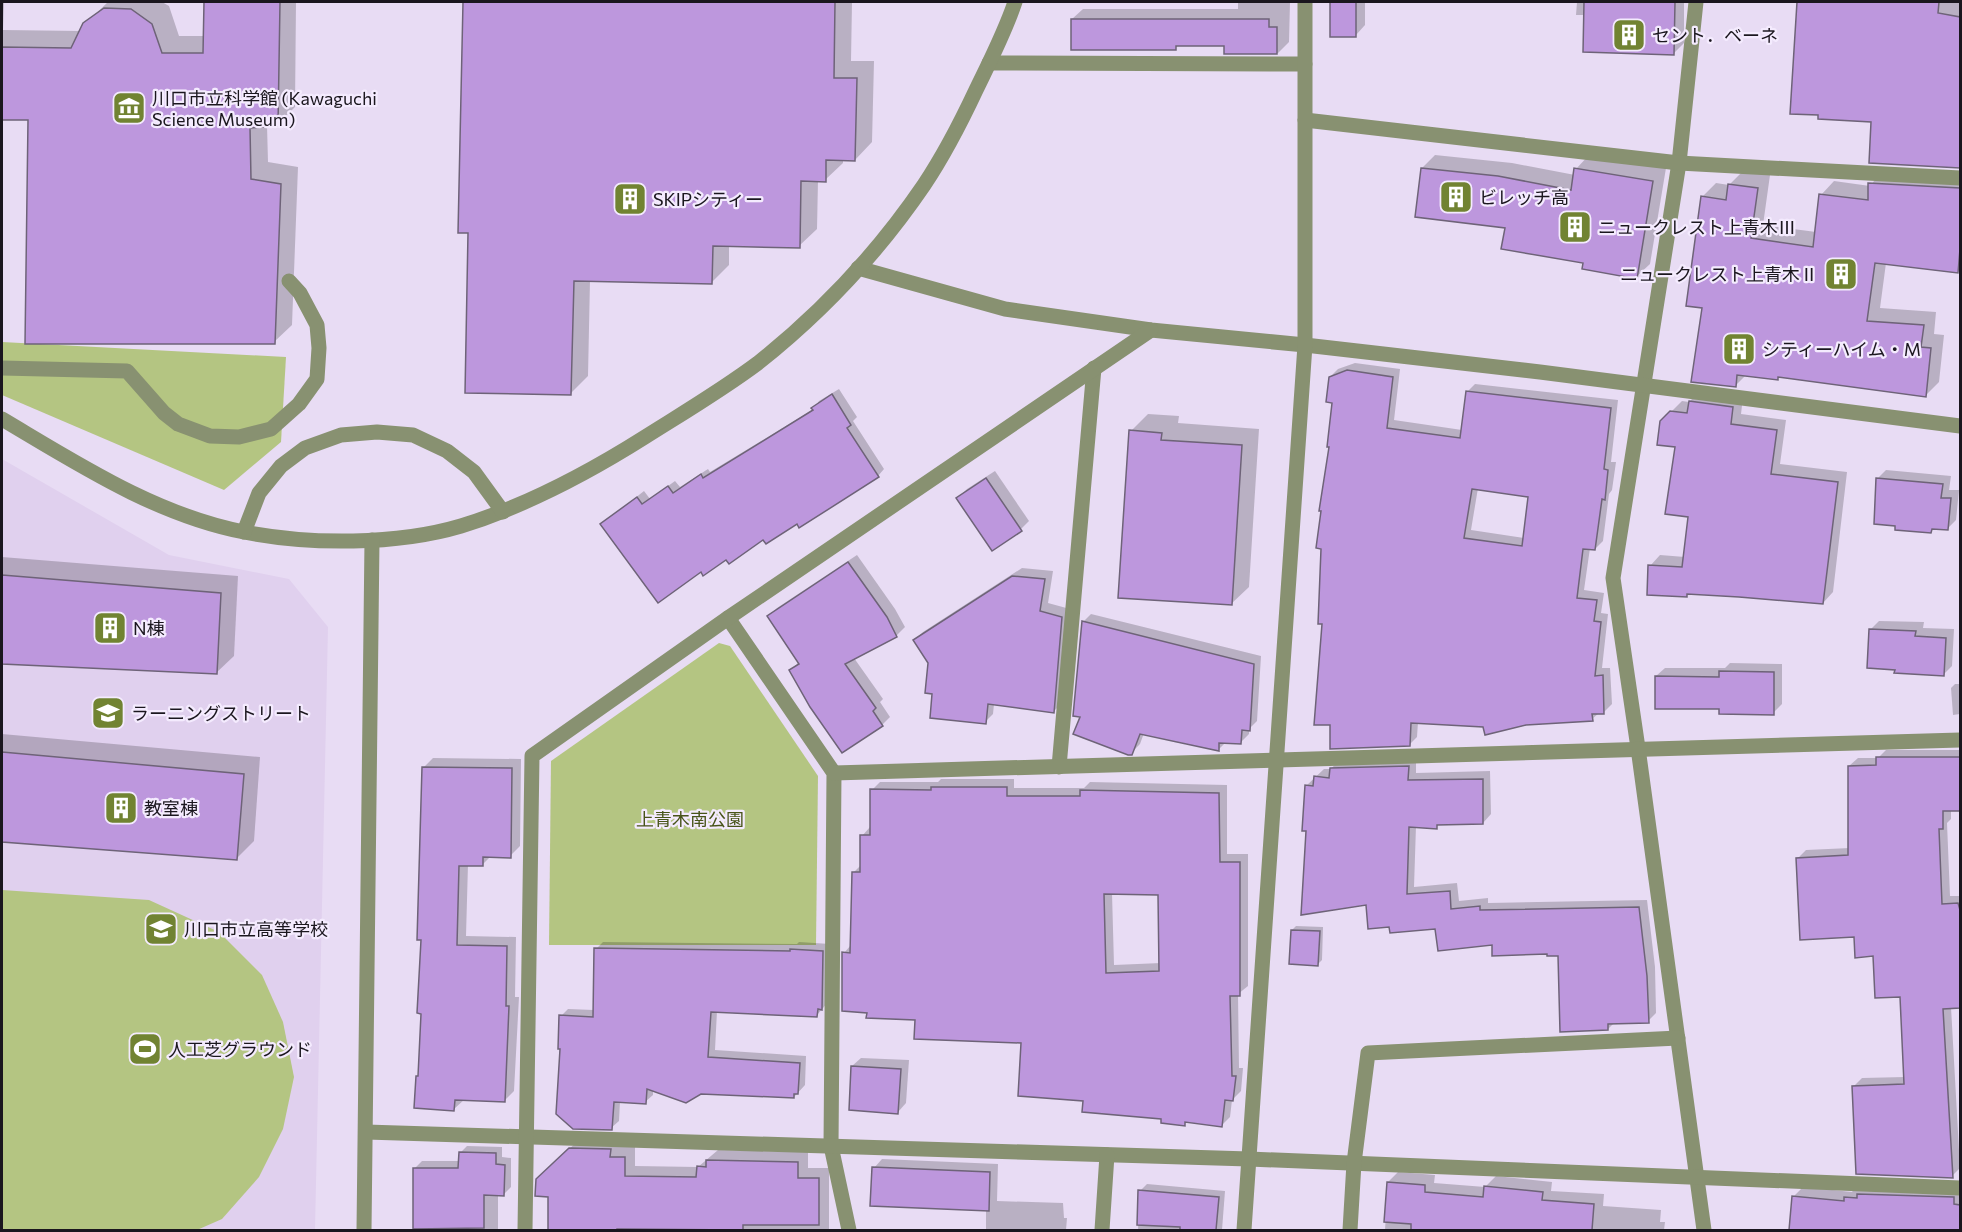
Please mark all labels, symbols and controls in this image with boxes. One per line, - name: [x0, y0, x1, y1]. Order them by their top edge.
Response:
- building icon: セント．ベーネ: [1611, 17, 1647, 53]
- place label: セント．ベーネ: [1652, 24, 1778, 46]
- place label: 川口市立科学館 (Kawaguchi Science Museum): [152, 87, 377, 130]
- museum icon: 川口市立科学館 (Kawaguchi Science Museum): [111, 90, 147, 126]
- building icon: ビレッチ高: [1438, 179, 1474, 215]
- building icon: SKIPシティー: [612, 181, 648, 217]
- place label: ビレッチ高: [1479, 186, 1569, 208]
- place label: SKIPシティー: [653, 188, 763, 210]
- building icon: ニュークレスト上青木Ⅲ: [1557, 209, 1593, 245]
- place label: ニュークレスト上青木Ⅲ: [1598, 216, 1796, 238]
- building icon: ニュークレスト上青木Ⅱ: [1823, 256, 1859, 292]
- place label: ニュークレスト上青木Ⅱ: [1620, 263, 1818, 285]
- building icon: シティーハイム・M: [1721, 331, 1757, 367]
- place label: シティーハイム・M: [1762, 338, 1921, 360]
- building icon: N棟: [92, 610, 128, 646]
- place label: N棟: [133, 617, 165, 639]
- school or university icon: ラーニングストリート: [90, 695, 126, 731]
- place label: ラーニングストリート: [131, 702, 311, 724]
- building icon: 教室棟: [103, 790, 139, 826]
- place label: 教室棟: [144, 797, 198, 819]
- park label: 上青木南公園: [636, 808, 744, 830]
- school or university icon: 川口市立高等学校: [143, 911, 179, 947]
- place label: 川口市立高等学校: [184, 918, 328, 940]
- sports icon: 人工芝グラウンド: [127, 1031, 163, 1067]
- place label: 人工芝グラウンド: [168, 1038, 312, 1060]

